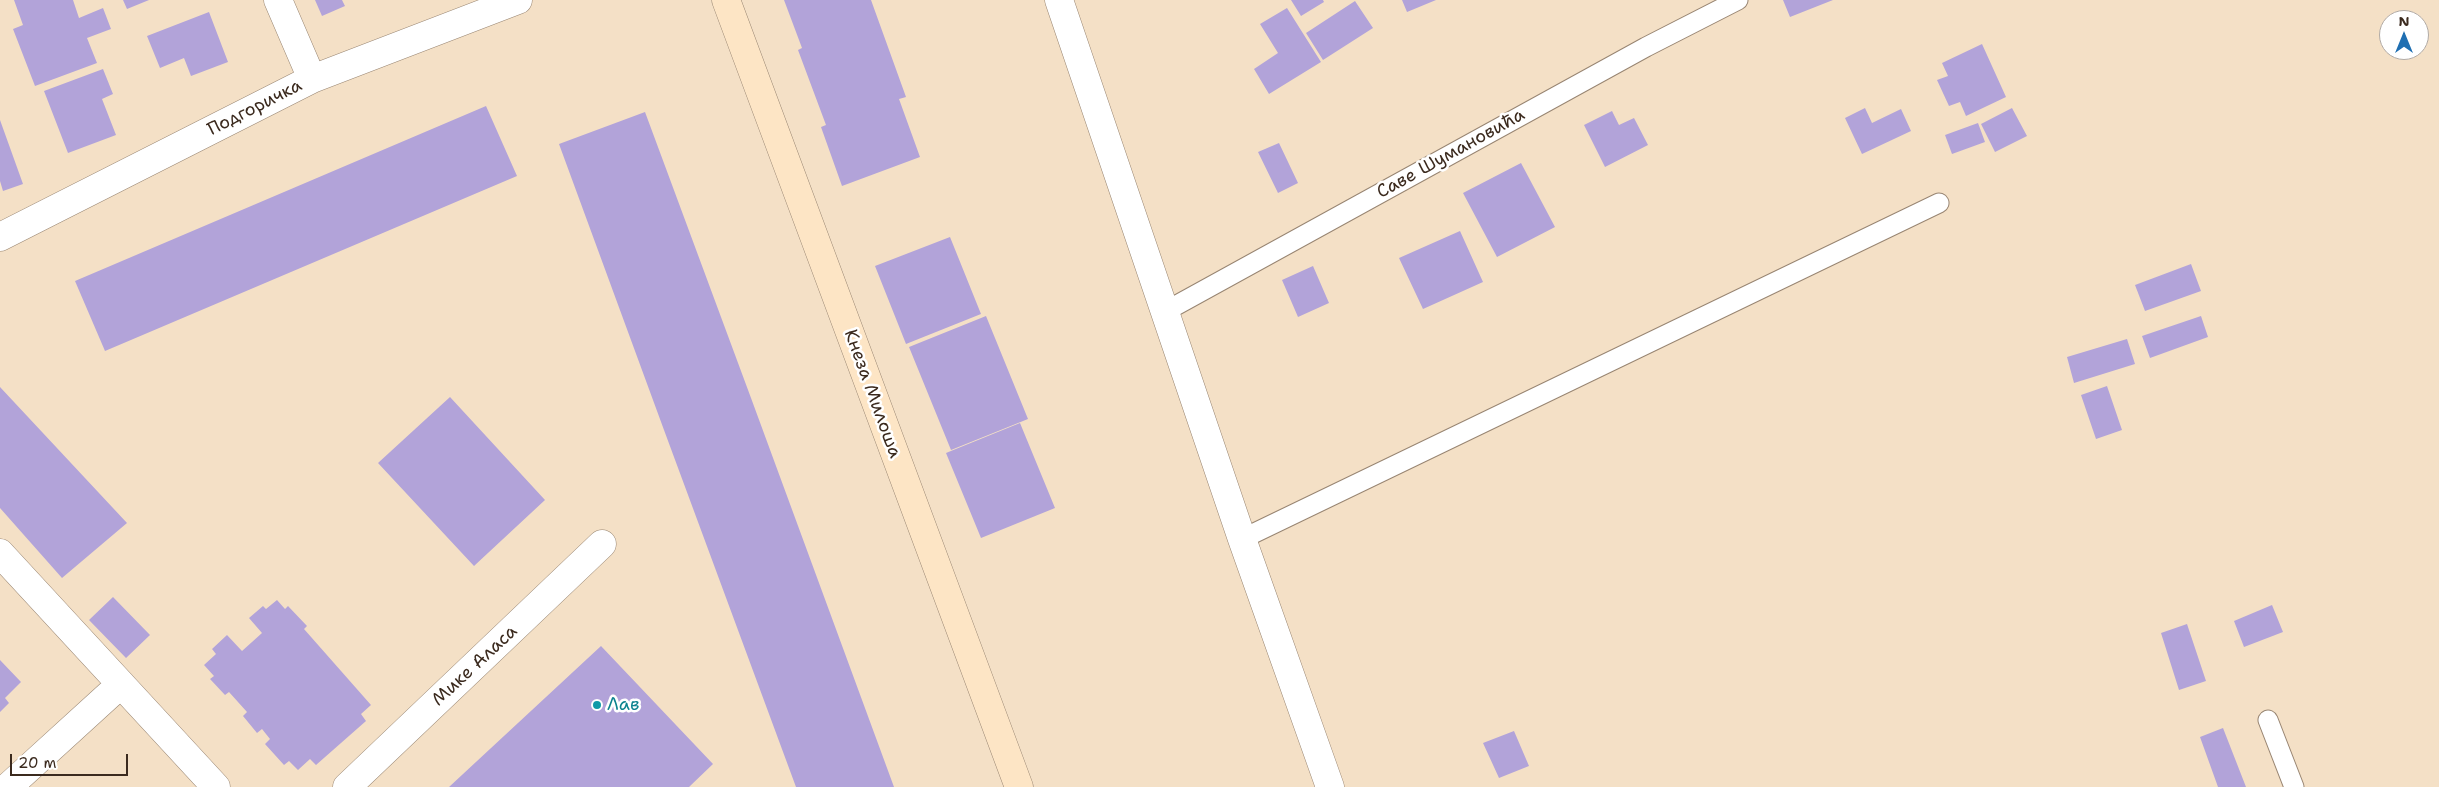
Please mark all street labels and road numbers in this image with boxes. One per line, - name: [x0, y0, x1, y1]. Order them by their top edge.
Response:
- street label: Подгоричка: [204, 75, 306, 141]
- street label: Саве Шумановића: [1373, 104, 1529, 204]
- street label: Кнеза Милоша: [839, 327, 905, 461]
- street label: Мике Аласа: [428, 621, 522, 711]

